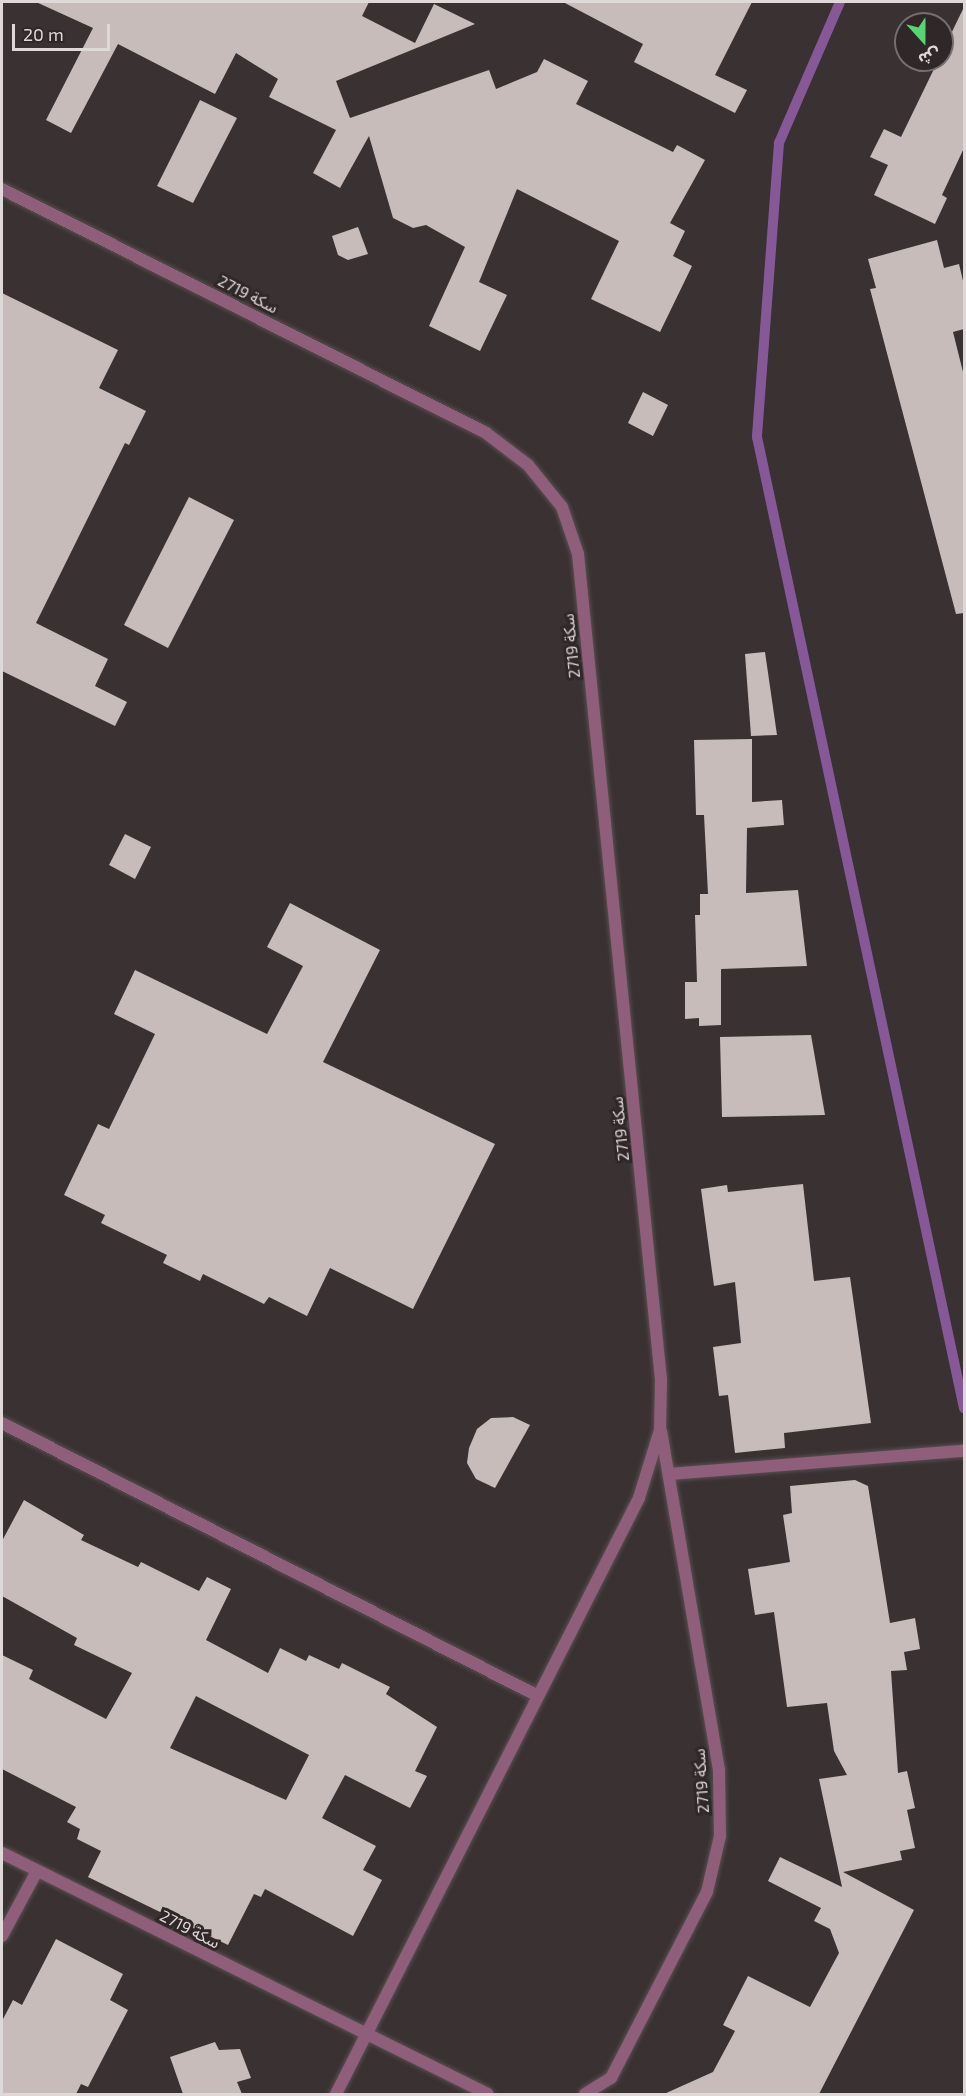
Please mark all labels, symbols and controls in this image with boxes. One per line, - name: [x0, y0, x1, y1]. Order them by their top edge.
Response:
- scale bar: [15, 12, 112, 50]
- north arrow: [894, 12, 954, 72]
- text: 20 m: [23, 23, 64, 45]
- text: ش: [916, 45, 944, 70]
- street label: سكة 2719: [215, 271, 281, 317]
- street label: سكة 2719: [558, 613, 584, 679]
- street label: سكة 2719: [607, 1096, 633, 1162]
- street label: سكة 2719: [689, 1748, 713, 1814]
- street label: سكة 2719: [157, 1906, 223, 1952]

